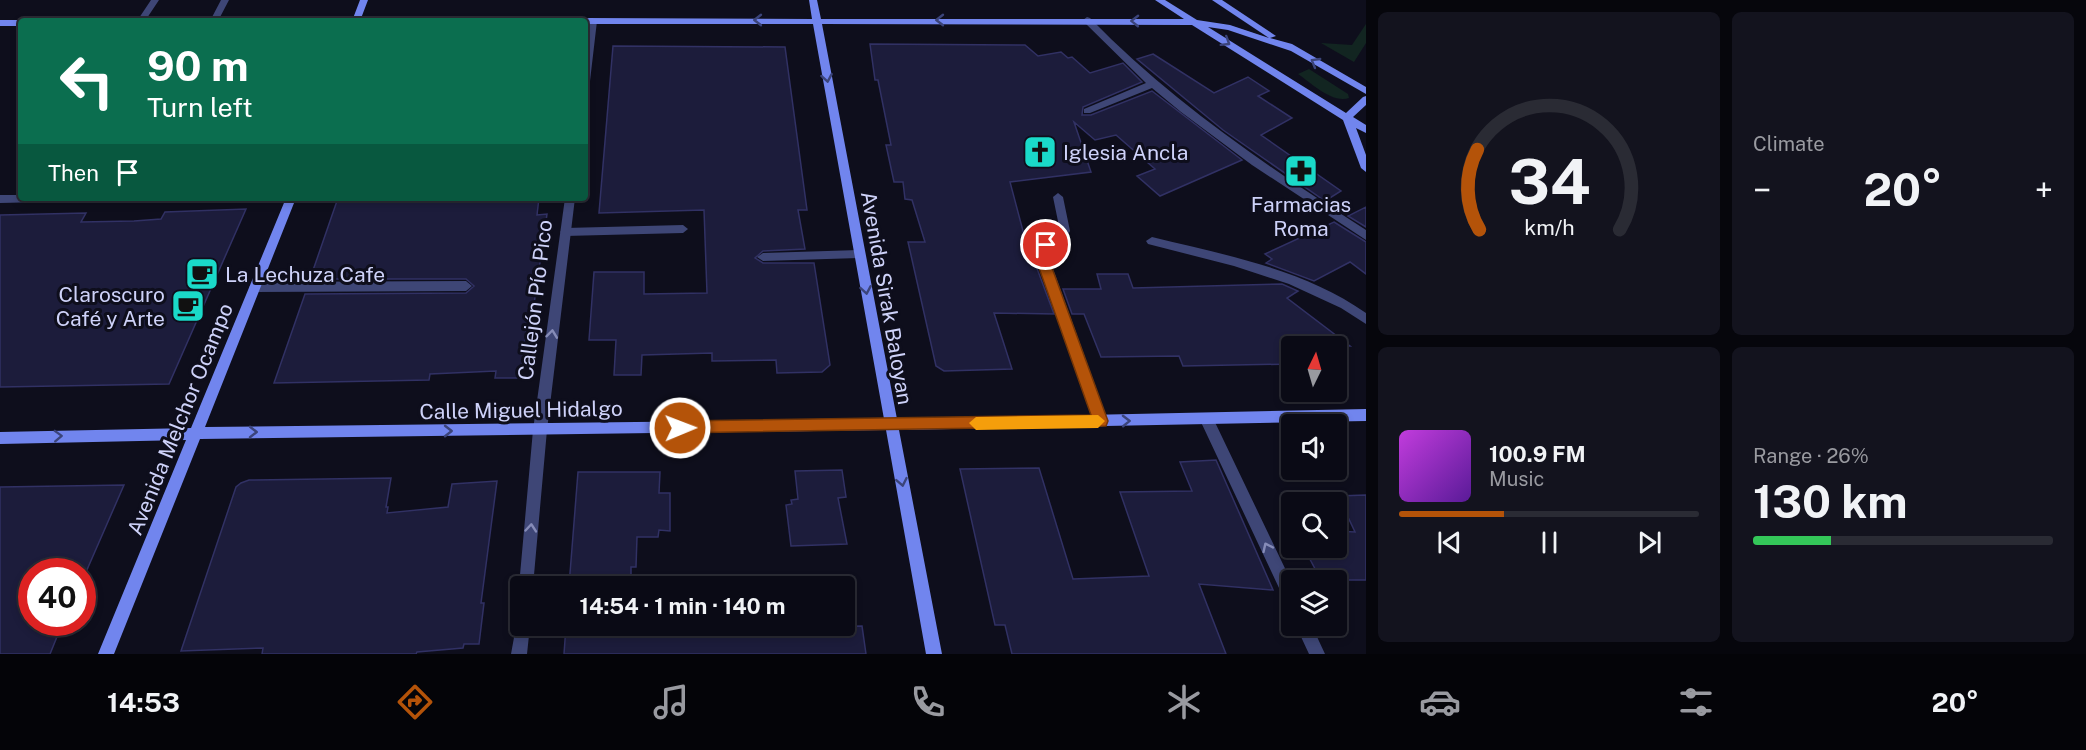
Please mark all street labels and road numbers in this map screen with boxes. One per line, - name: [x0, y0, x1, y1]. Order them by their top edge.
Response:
- street label: Avenida Sirak Baloyan: [856, 189, 918, 407]
- street label: Callejón Pío Pico: [513, 218, 557, 382]
- street label: Avenida Melchor Ocampo: [122, 299, 238, 539]
- street label: Calle Miguel Hidalgo: [419, 396, 623, 424]

